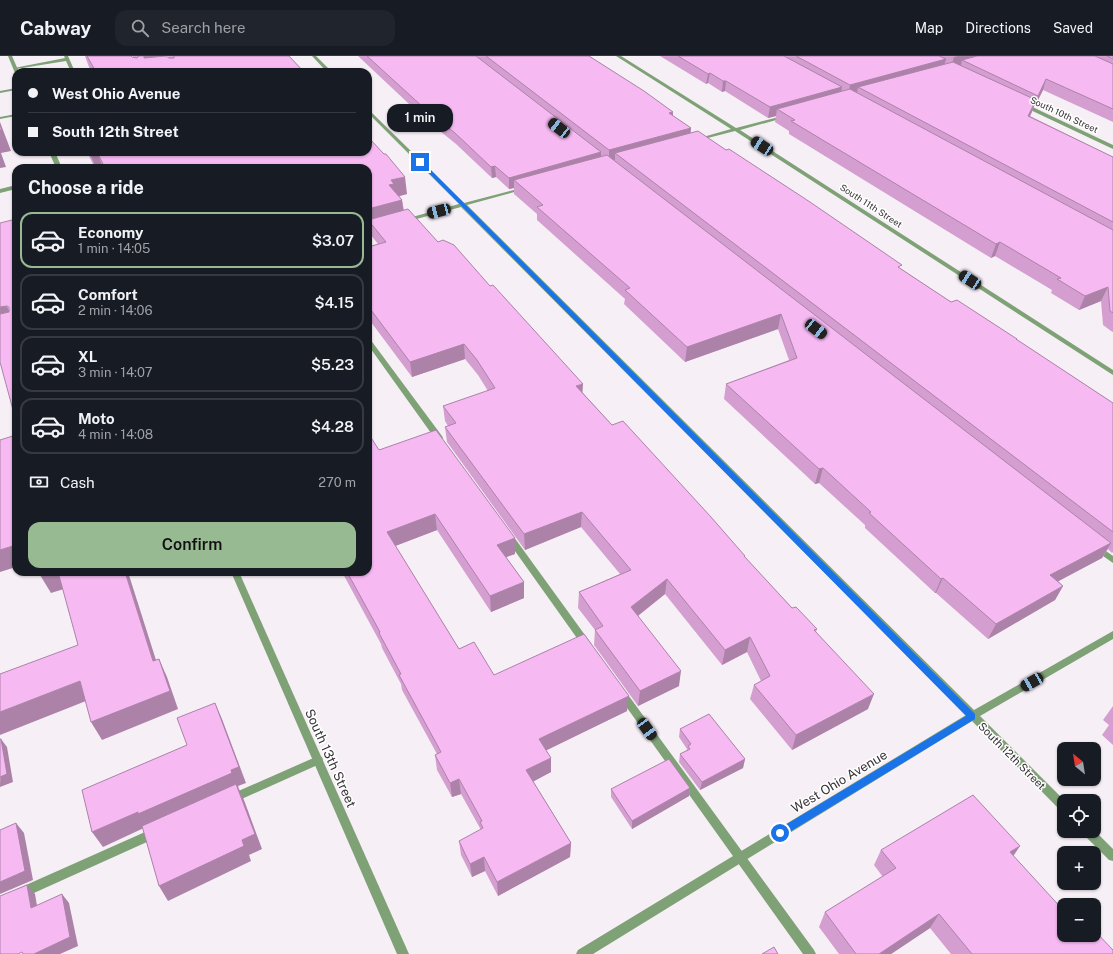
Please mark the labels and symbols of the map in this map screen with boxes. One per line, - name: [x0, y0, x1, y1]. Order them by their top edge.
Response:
- street label: South 10th Street: [1029, 94, 1100, 135]
- callout: 1 min: [387, 104, 453, 132]
- car: [546, 116, 572, 140]
- car: [749, 134, 775, 158]
- route end: [411, 153, 429, 171]
- street label: South 11th Street: [838, 181, 905, 230]
- car: [426, 202, 452, 220]
- car: [957, 268, 983, 292]
- car: [803, 317, 829, 341]
- car: [1019, 671, 1045, 693]
- street label: South 13th Street: [302, 707, 359, 810]
- car: [635, 716, 659, 742]
- street label: South 12th Street: [976, 720, 1048, 792]
- north arrow: [1057, 742, 1101, 786]
- street label: West Ohio Avenue: [789, 747, 890, 816]
- route start: [771, 824, 789, 842]

